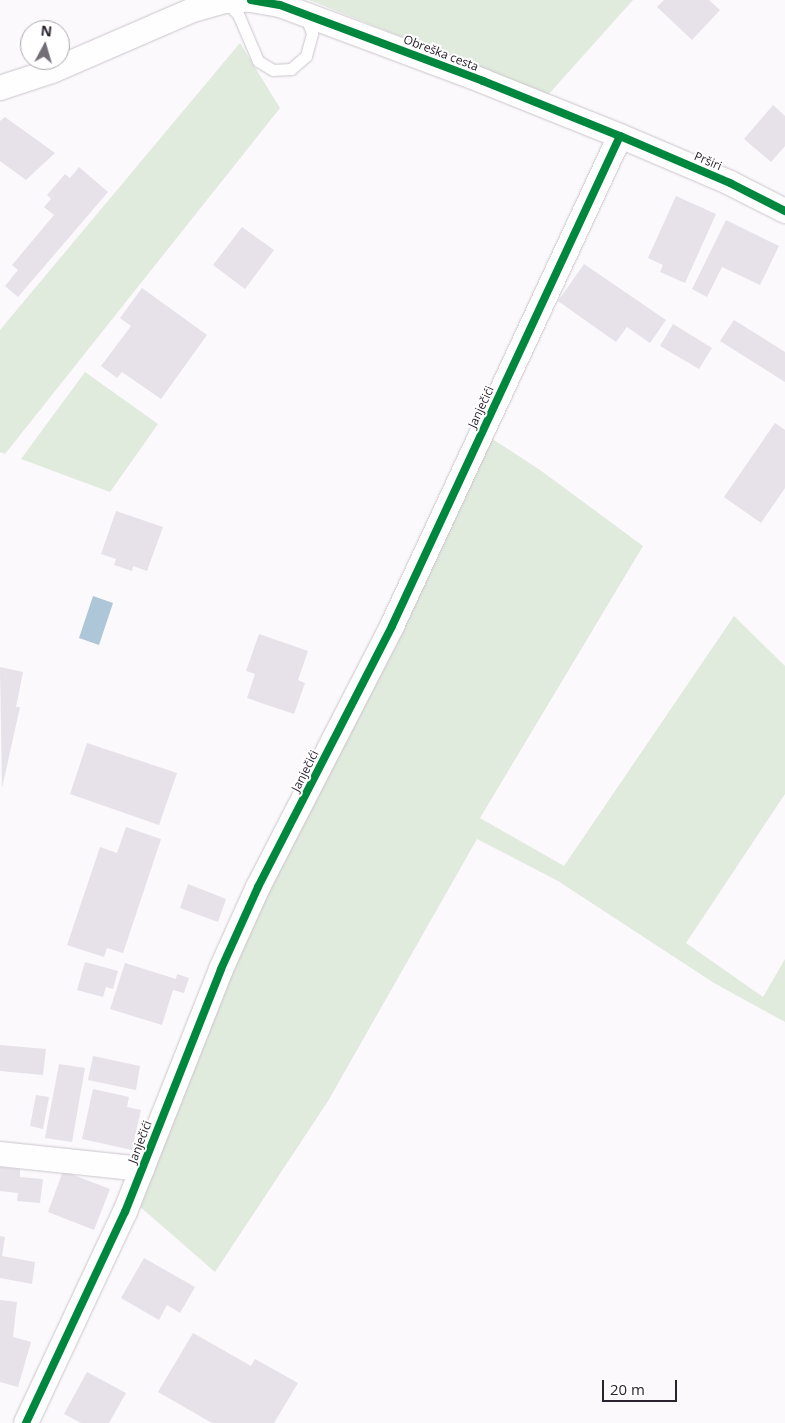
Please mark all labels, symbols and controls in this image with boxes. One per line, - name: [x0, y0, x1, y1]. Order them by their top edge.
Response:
- north arrow: [20, 20, 70, 70]
- text: N: [40, 21, 53, 41]
- street label: Obreška cesta: [401, 32, 481, 74]
- street label: Prširi: [692, 149, 724, 173]
- street label: Janječići: [465, 384, 497, 430]
- street label: Janječići: [288, 748, 322, 794]
- street label: Janječići: [125, 1119, 155, 1165]
- scale bar: [605, 1370, 680, 1402]
- text: 20 m: [610, 1379, 645, 1399]

